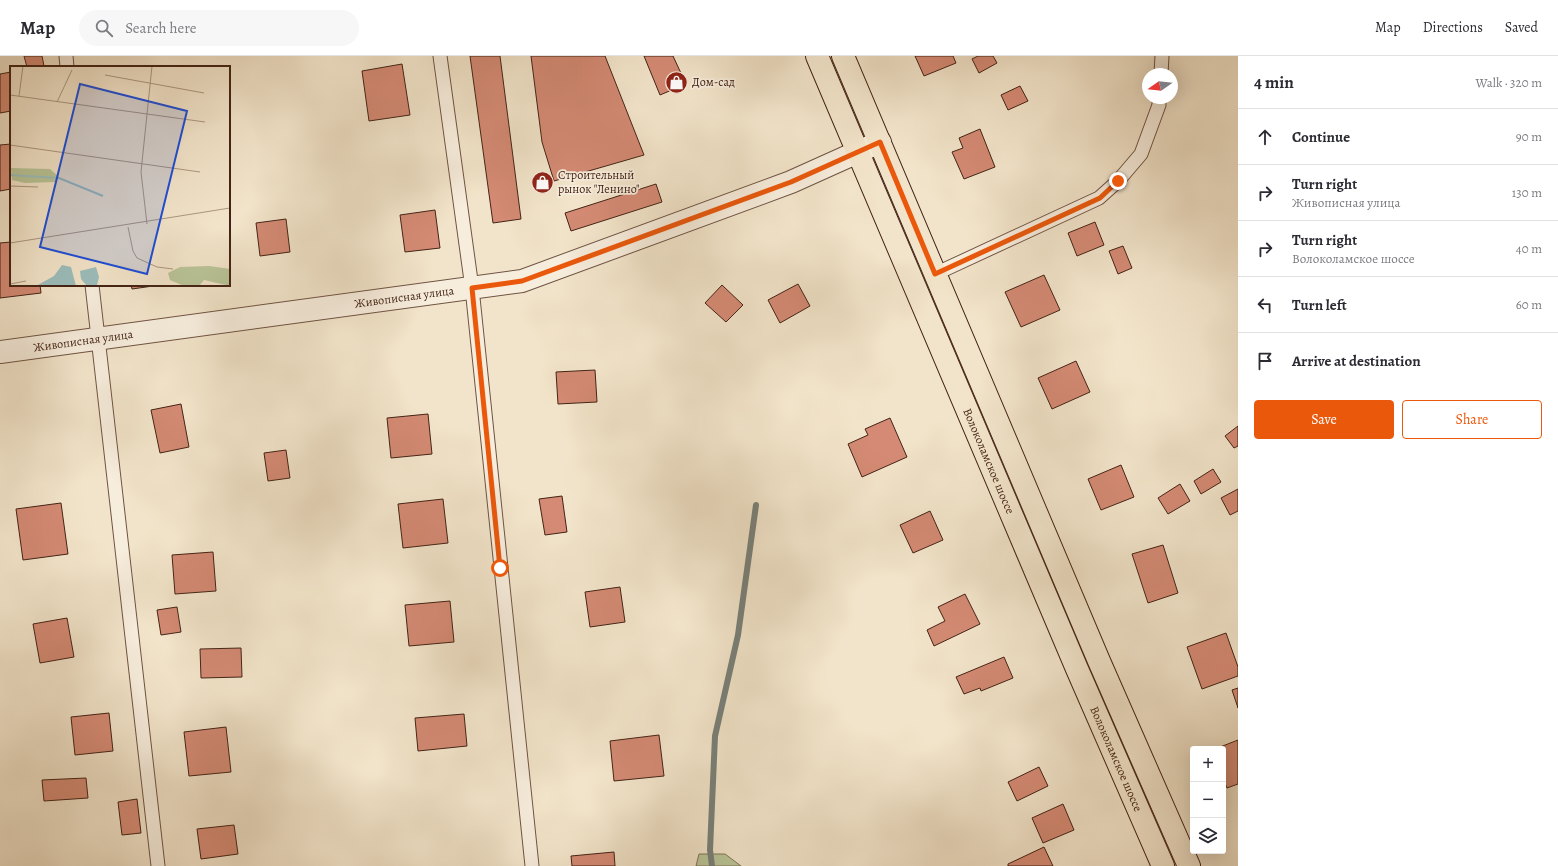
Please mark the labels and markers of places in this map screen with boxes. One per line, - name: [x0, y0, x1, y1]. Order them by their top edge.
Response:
- shop icon: Дом-сад: [663, 69, 689, 95]
- place label: Дом-сад: [692, 74, 735, 90]
- place label: Строительный рынок "Ленино": [558, 167, 640, 197]
- shop icon: Строительный рынок "Ленино": [529, 169, 555, 195]

